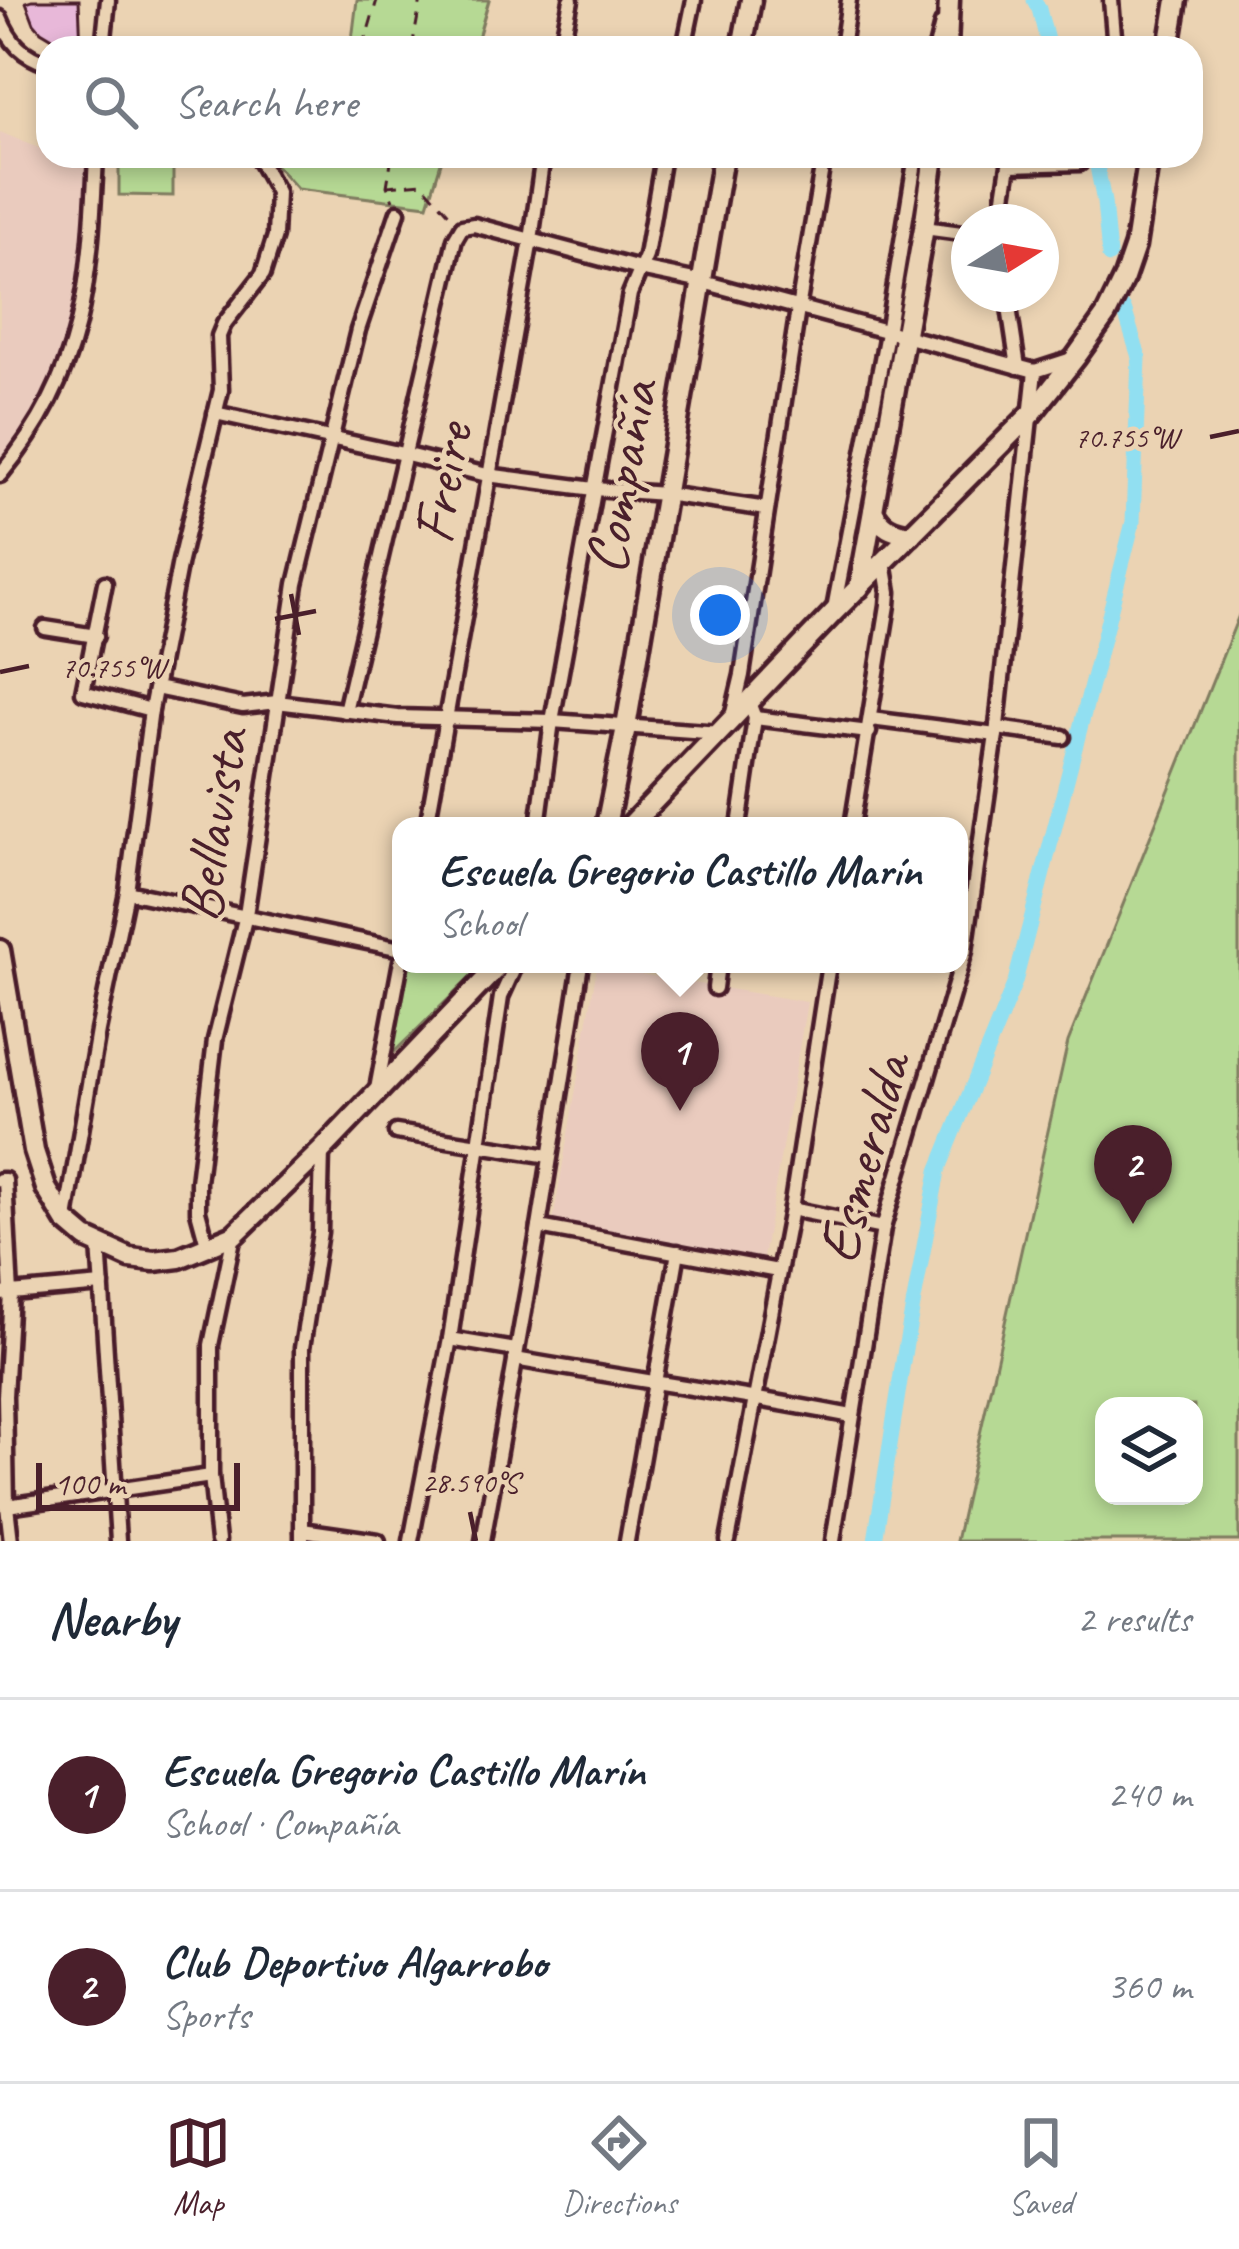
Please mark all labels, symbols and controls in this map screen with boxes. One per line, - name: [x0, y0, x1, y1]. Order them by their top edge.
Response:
- search box: [36, 36, 1203, 168]
- icon: search: [78, 69, 144, 135]
- text: Search here: [174, 74, 357, 131]
- north arrow: [951, 204, 1059, 312]
- street label: Compañía: [567, 371, 676, 579]
- street label: Freire: [394, 414, 490, 549]
- text: 70.755°W: [1074, 418, 1183, 456]
- your location: [690, 585, 750, 645]
- text: 70.755°W: [61, 648, 170, 686]
- street label: Bellavista: [160, 720, 266, 927]
- popup: [392, 817, 968, 973]
- text: Escuela Gregorio Castillo Marín: [439, 842, 921, 899]
- text: School: [439, 899, 522, 948]
- pin: 1: [641, 1012, 719, 1111]
- street label: Esmeralda: [799, 1041, 929, 1271]
- pin: 2: [1094, 1125, 1172, 1224]
- map controls: [1095, 1397, 1203, 1505]
- button: layers: [1095, 1397, 1203, 1505]
- scale bar: [36, 1457, 240, 1510]
- text: 100 m: [54, 1463, 125, 1505]
- text: 28.590°S: [422, 1463, 524, 1501]
- text: Nearby: [48, 1587, 176, 1651]
- text: 2 results: [1077, 1595, 1191, 1644]
- text: Escuela Gregorio Castillo Marín: [162, 1742, 645, 1799]
- text: 1: [78, 1770, 96, 1819]
- text: 240 m: [1107, 1770, 1191, 1819]
- text: School · Compañía: [162, 1799, 398, 1848]
- text: Club Deportivo Algarrobo: [162, 1934, 547, 1991]
- text: 2: [78, 1962, 96, 2011]
- text: 360 m: [1107, 1962, 1191, 2011]
- text: Sports: [162, 1991, 250, 2040]
- tab: Map: [165, 2110, 231, 2224]
- tab: Directions: [562, 2110, 677, 2224]
- tab: Saved: [1008, 2110, 1074, 2224]

